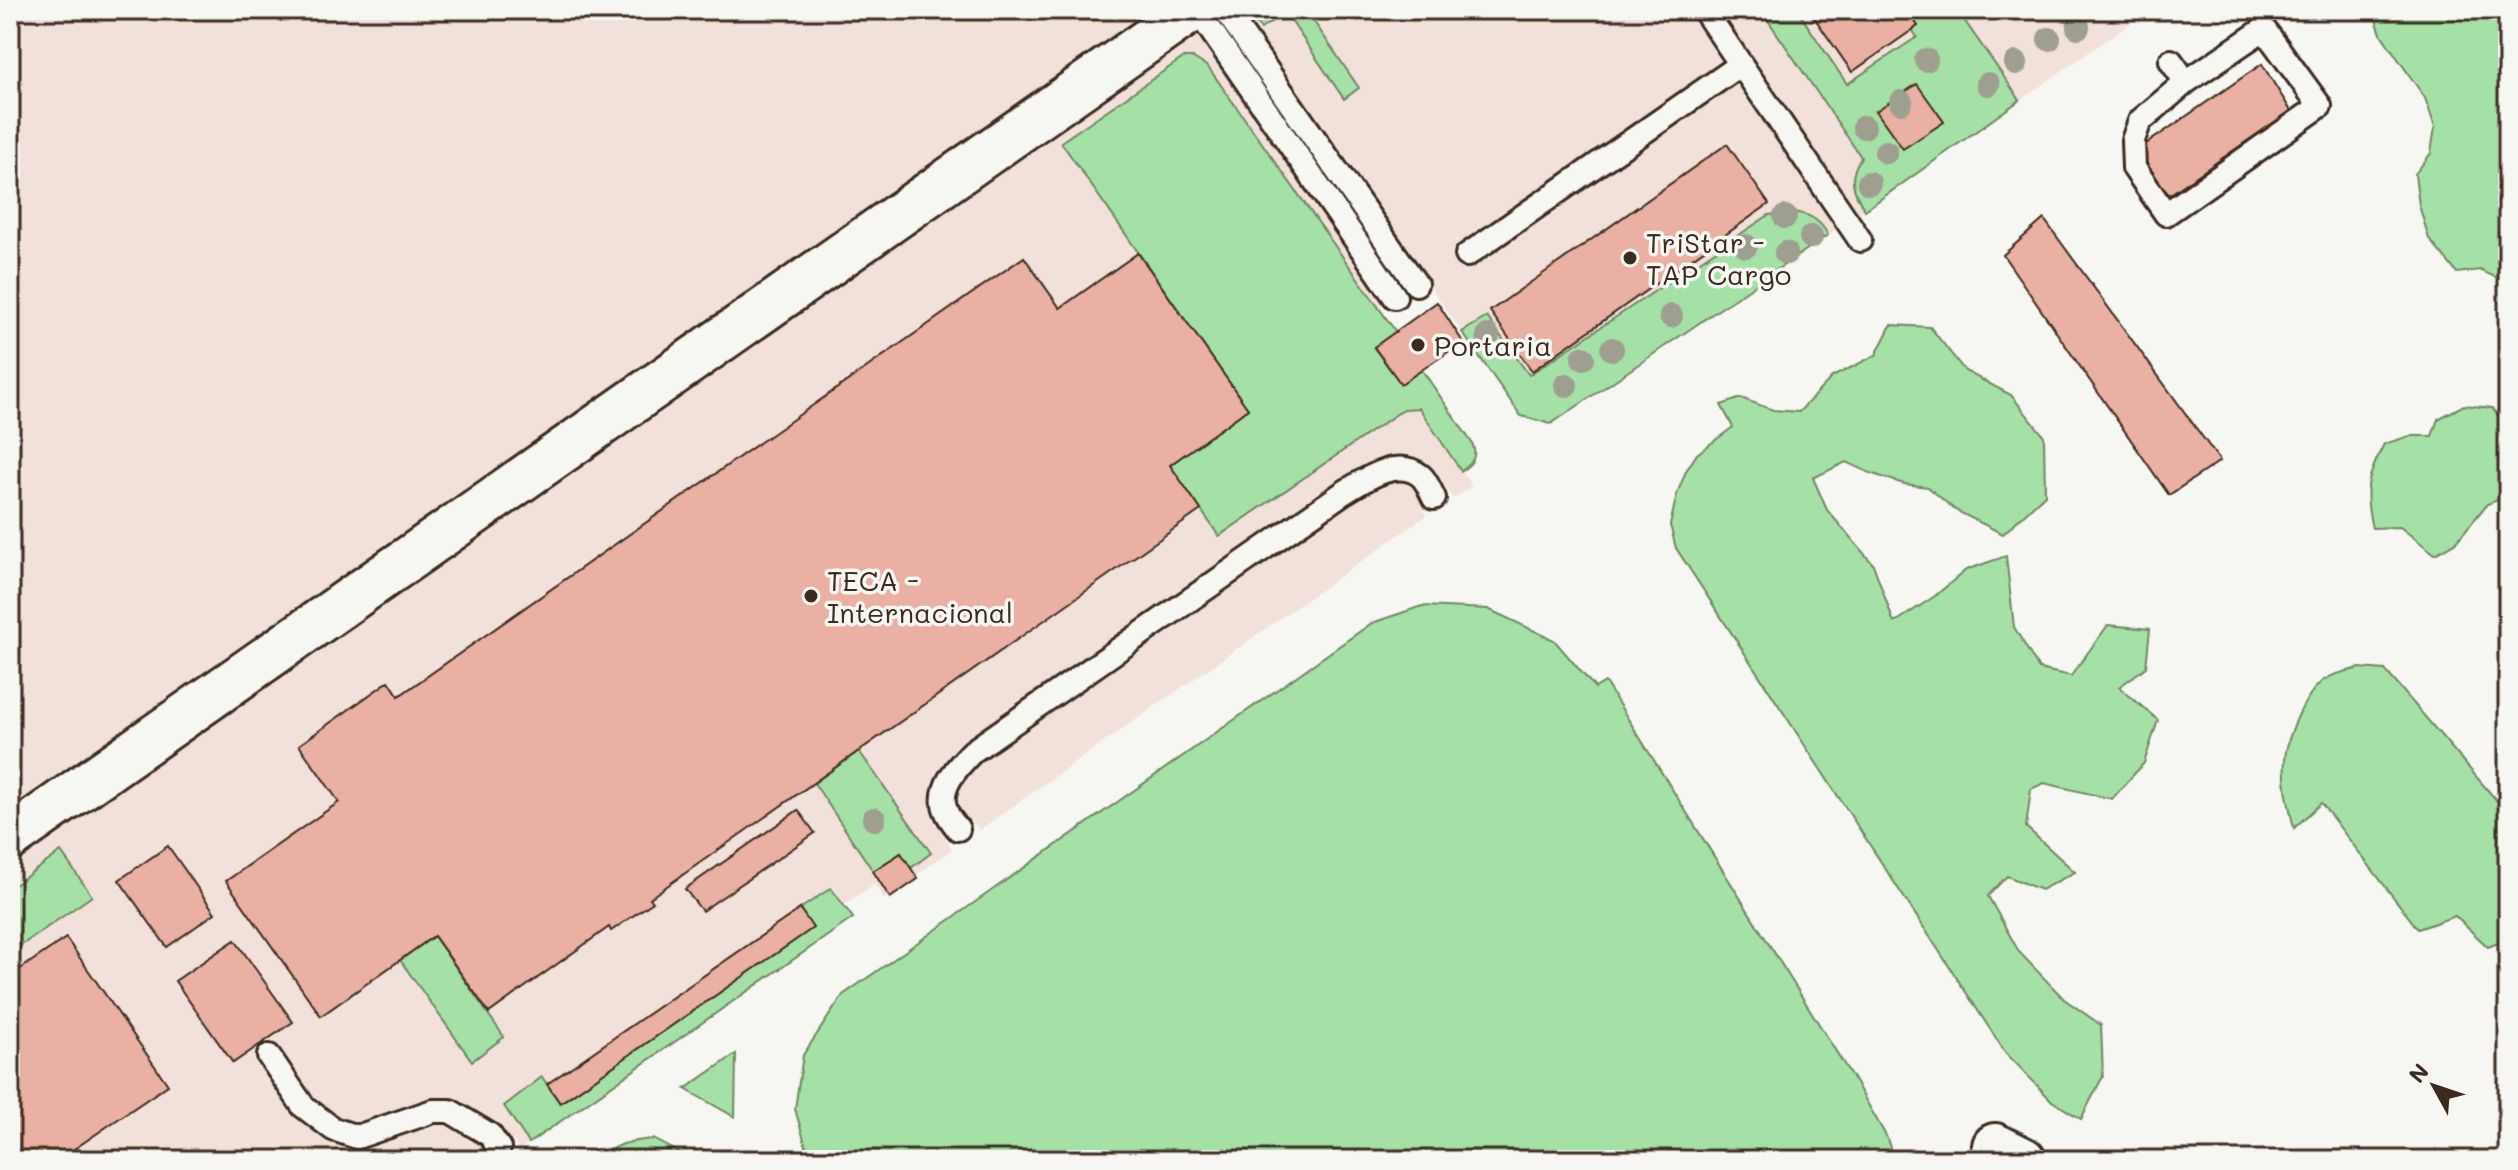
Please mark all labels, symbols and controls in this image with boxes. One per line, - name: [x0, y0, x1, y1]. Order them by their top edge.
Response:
- place label: TriStar - TAP Cargo: [1646, 224, 1791, 292]
- marker: TriStar - TAP Cargo: [1621, 249, 1639, 267]
- place label: Portaria: [1434, 327, 1552, 363]
- marker: Portaria: [1409, 336, 1427, 354]
- place label: TECA - Internacional: [827, 562, 1013, 630]
- marker: TECA - Internacional: [802, 587, 820, 605]
- north arrow: [2394, 1046, 2474, 1126]
- text: N: [2402, 1057, 2435, 1089]

